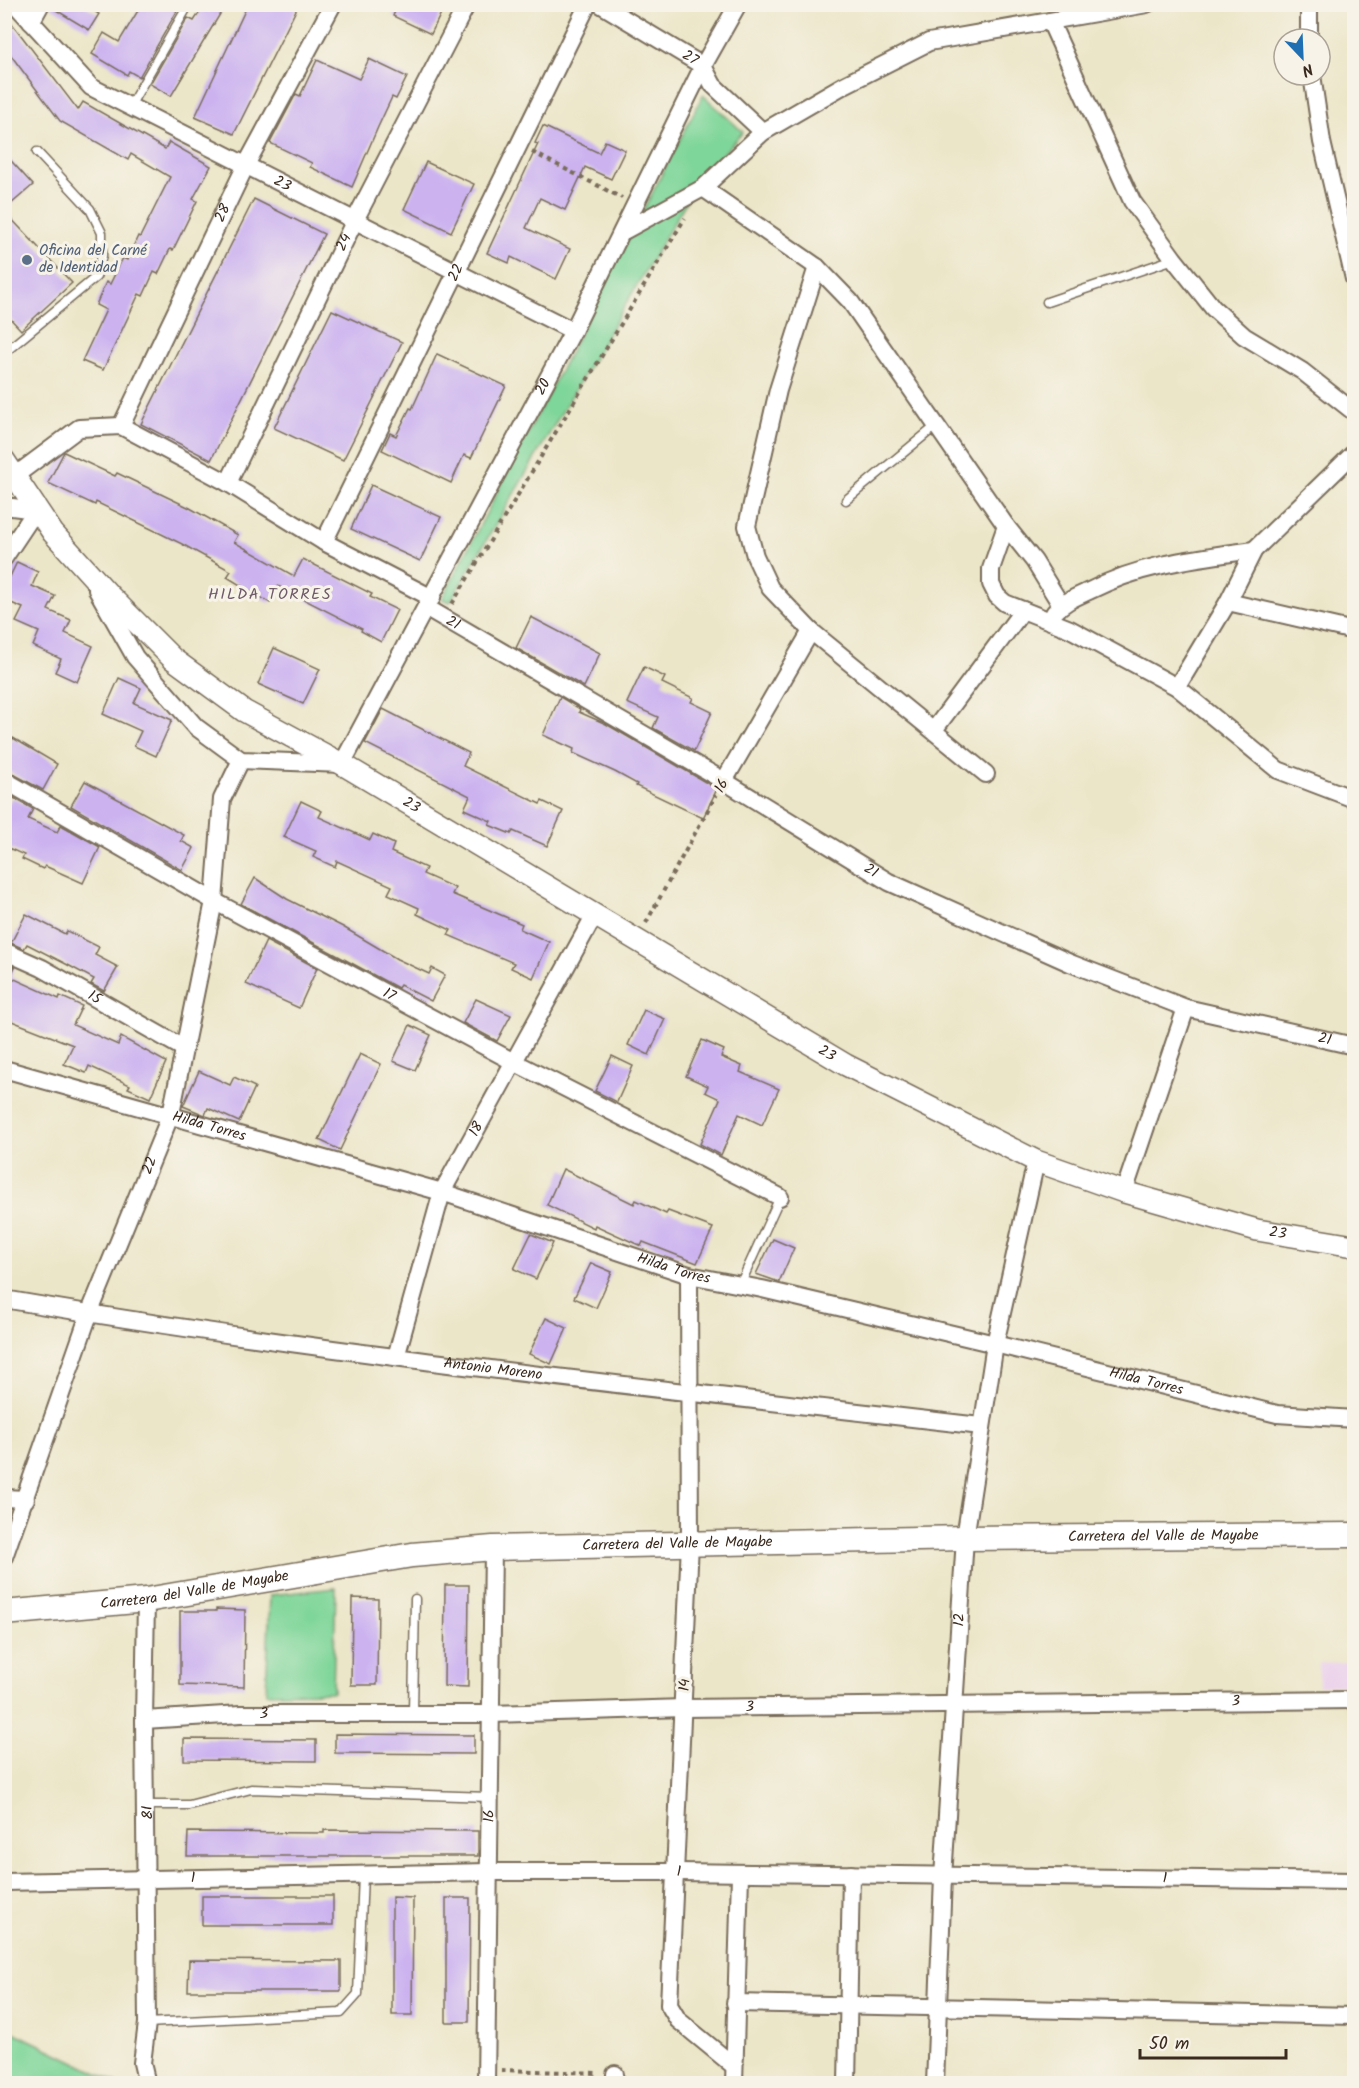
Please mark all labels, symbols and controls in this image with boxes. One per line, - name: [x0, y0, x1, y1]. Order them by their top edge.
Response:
- north arrow: [1272, 27, 1332, 87]
- street label: 27: [677, 44, 704, 73]
- text: N: [1298, 56, 1317, 83]
- street label: 23: [269, 169, 296, 199]
- street label: 28: [208, 199, 238, 226]
- street label: 24: [330, 230, 359, 255]
- place label: Oficina del Carné de Identidad: [39, 239, 148, 280]
- marker: Oficina del Carné de Identidad: [20, 253, 34, 267]
- street label: 22: [442, 260, 471, 286]
- street label: 20: [529, 374, 558, 400]
- district label: HILDA TORRES: [208, 582, 332, 607]
- street label: 21: [441, 609, 465, 637]
- street label: 16: [708, 774, 736, 798]
- street label: 23: [398, 791, 425, 820]
- street label: 21: [859, 857, 883, 885]
- street label: 17: [378, 982, 401, 1009]
- street label: 15: [83, 984, 107, 1012]
- street label: 21: [1315, 1026, 1334, 1053]
- street label: 23: [813, 1039, 841, 1068]
- street label: Hilda Torres: [169, 1105, 249, 1149]
- street label: 18: [463, 1117, 491, 1141]
- street label: 22: [135, 1153, 164, 1178]
- street label: 23: [1267, 1220, 1289, 1247]
- street label: Hilda Torres: [634, 1246, 713, 1291]
- street label: Antonio Moreno: [442, 1351, 544, 1387]
- street label: Hilda Torres: [1106, 1361, 1186, 1402]
- street label: Carretera del Valle de Mayabe: [1068, 1524, 1259, 1549]
- street label: Carretera del Valle de Mayabe: [582, 1530, 773, 1558]
- street label: Carretera del Valle de Mayabe: [99, 1564, 291, 1616]
- street label: 12: [947, 1612, 972, 1627]
- street label: 14: [673, 1678, 697, 1692]
- street label: 3: [1231, 1689, 1241, 1713]
- street label: 3: [745, 1695, 755, 1719]
- street label: 3: [260, 1702, 269, 1726]
- street label: 18: [133, 1805, 157, 1820]
- street label: 16: [477, 1809, 502, 1823]
- street label: 1: [676, 1860, 682, 1884]
- street label: 1: [190, 1866, 196, 1890]
- street label: 1: [1162, 1866, 1168, 1891]
- scale bar: [1140, 2022, 1286, 2060]
- text: 50 m: [1149, 2030, 1189, 2059]

